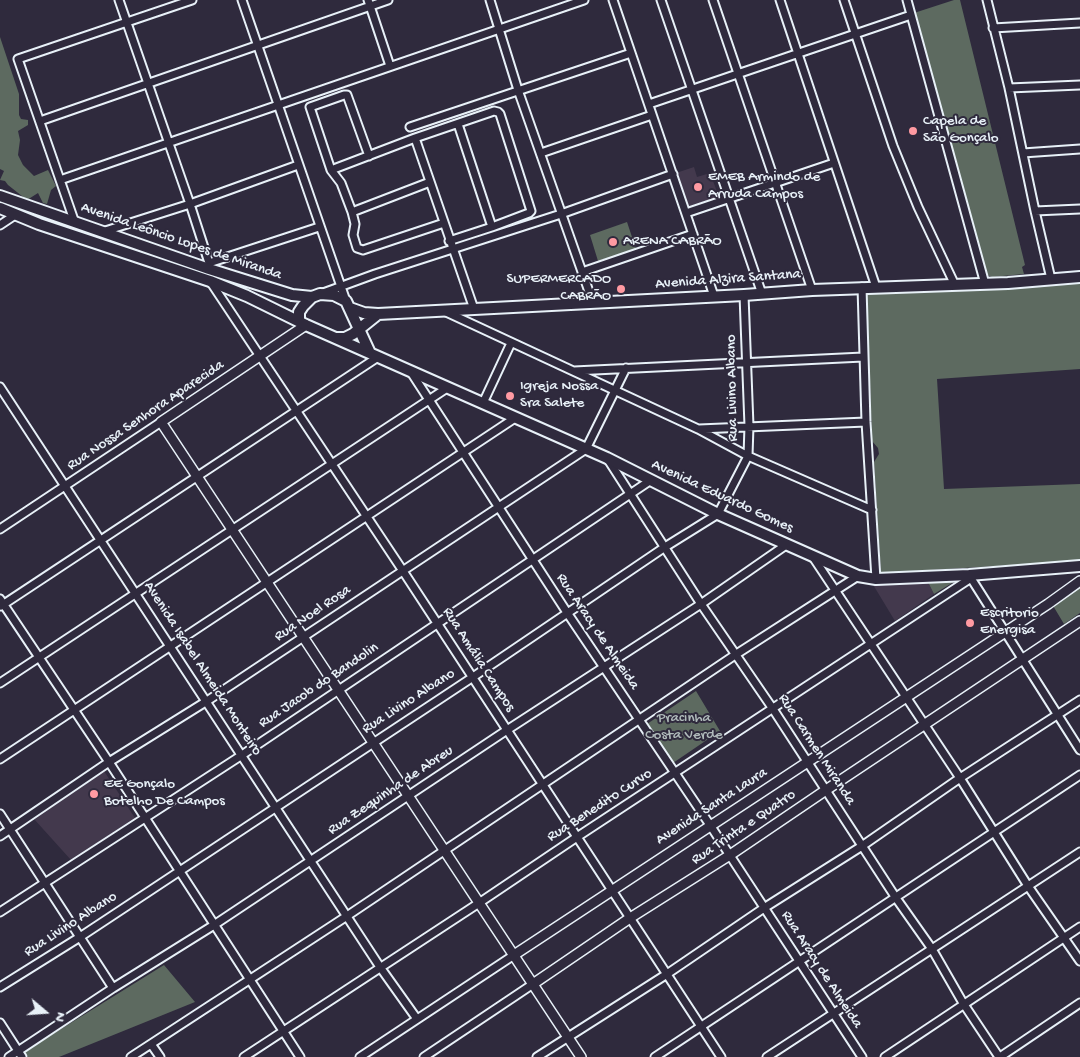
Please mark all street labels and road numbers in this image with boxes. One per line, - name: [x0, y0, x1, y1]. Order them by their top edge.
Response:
- street label: Avenida Leôncio Lopes de Miranda: [78, 199, 284, 285]
- street label: Avenida Alzira Santana: [655, 266, 801, 294]
- street label: Rua Livino Albano: [723, 334, 743, 442]
- street label: Rua Nossa Senhora Aparecida: [64, 357, 228, 475]
- street label: Avenida Eduardo Gomes: [648, 456, 796, 538]
- street label: Rua Aracy de Almeida: [551, 570, 643, 694]
- street label: Avenida Isabel Almeida Monteiro: [139, 578, 265, 760]
- street label: Rua Noel Rosa: [271, 582, 355, 646]
- street label: Rua Amália Campos: [438, 604, 518, 716]
- street label: Rua Jacob do Bandolin: [256, 639, 382, 733]
- street label: Rua Livino Albano: [359, 665, 459, 739]
- street label: Rua Carmen Miranda: [773, 691, 859, 809]
- street label: Rua Zequinha de Abreu: [325, 742, 457, 840]
- street label: Avenida Santa Laura: [653, 764, 771, 850]
- street label: Rua Benedito Curvo: [544, 765, 656, 847]
- street label: Rua Trinta e Quatro: [688, 786, 800, 870]
- street label: Rua Livino Albano: [21, 888, 121, 962]
- street label: Rua Aracy de Almeida: [776, 908, 866, 1032]

